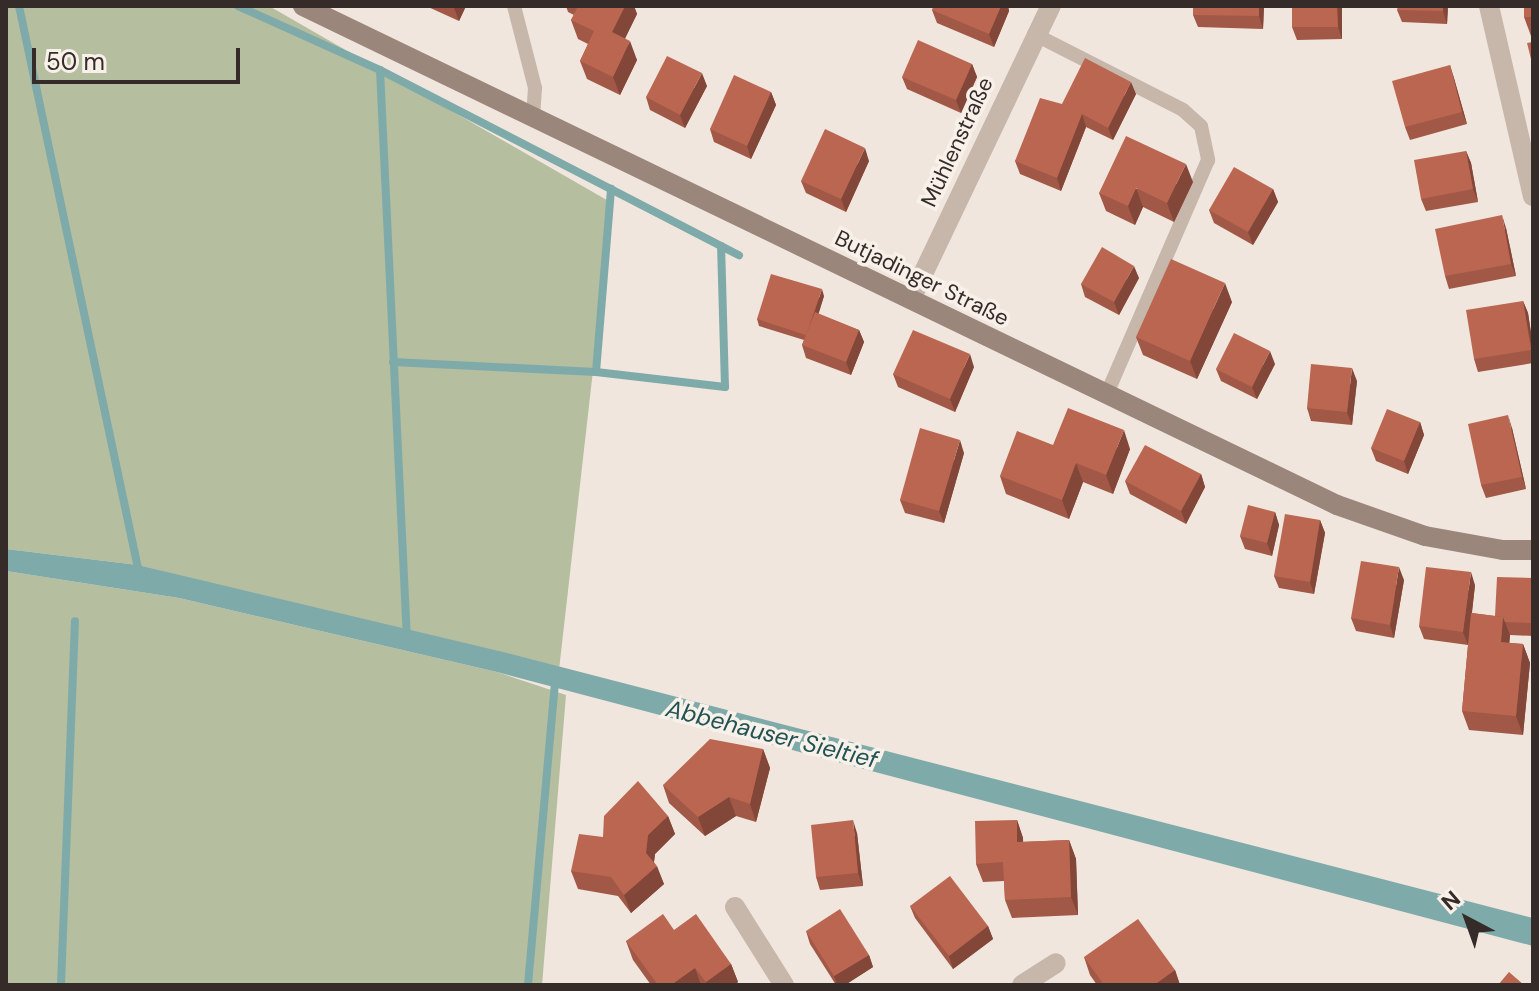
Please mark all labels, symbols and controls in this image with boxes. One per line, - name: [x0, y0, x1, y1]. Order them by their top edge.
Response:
- scale bar: [36, 32, 244, 82]
- text: 50 m: [46, 46, 105, 77]
- street label: Mühlenstraße: [915, 73, 999, 211]
- street label: Butjadinger Straße: [831, 224, 1013, 332]
- water label: Abbehauser Sieltief: [663, 694, 881, 774]
- north arrow: [1427, 879, 1507, 959]
- text: N: [1435, 884, 1466, 917]

